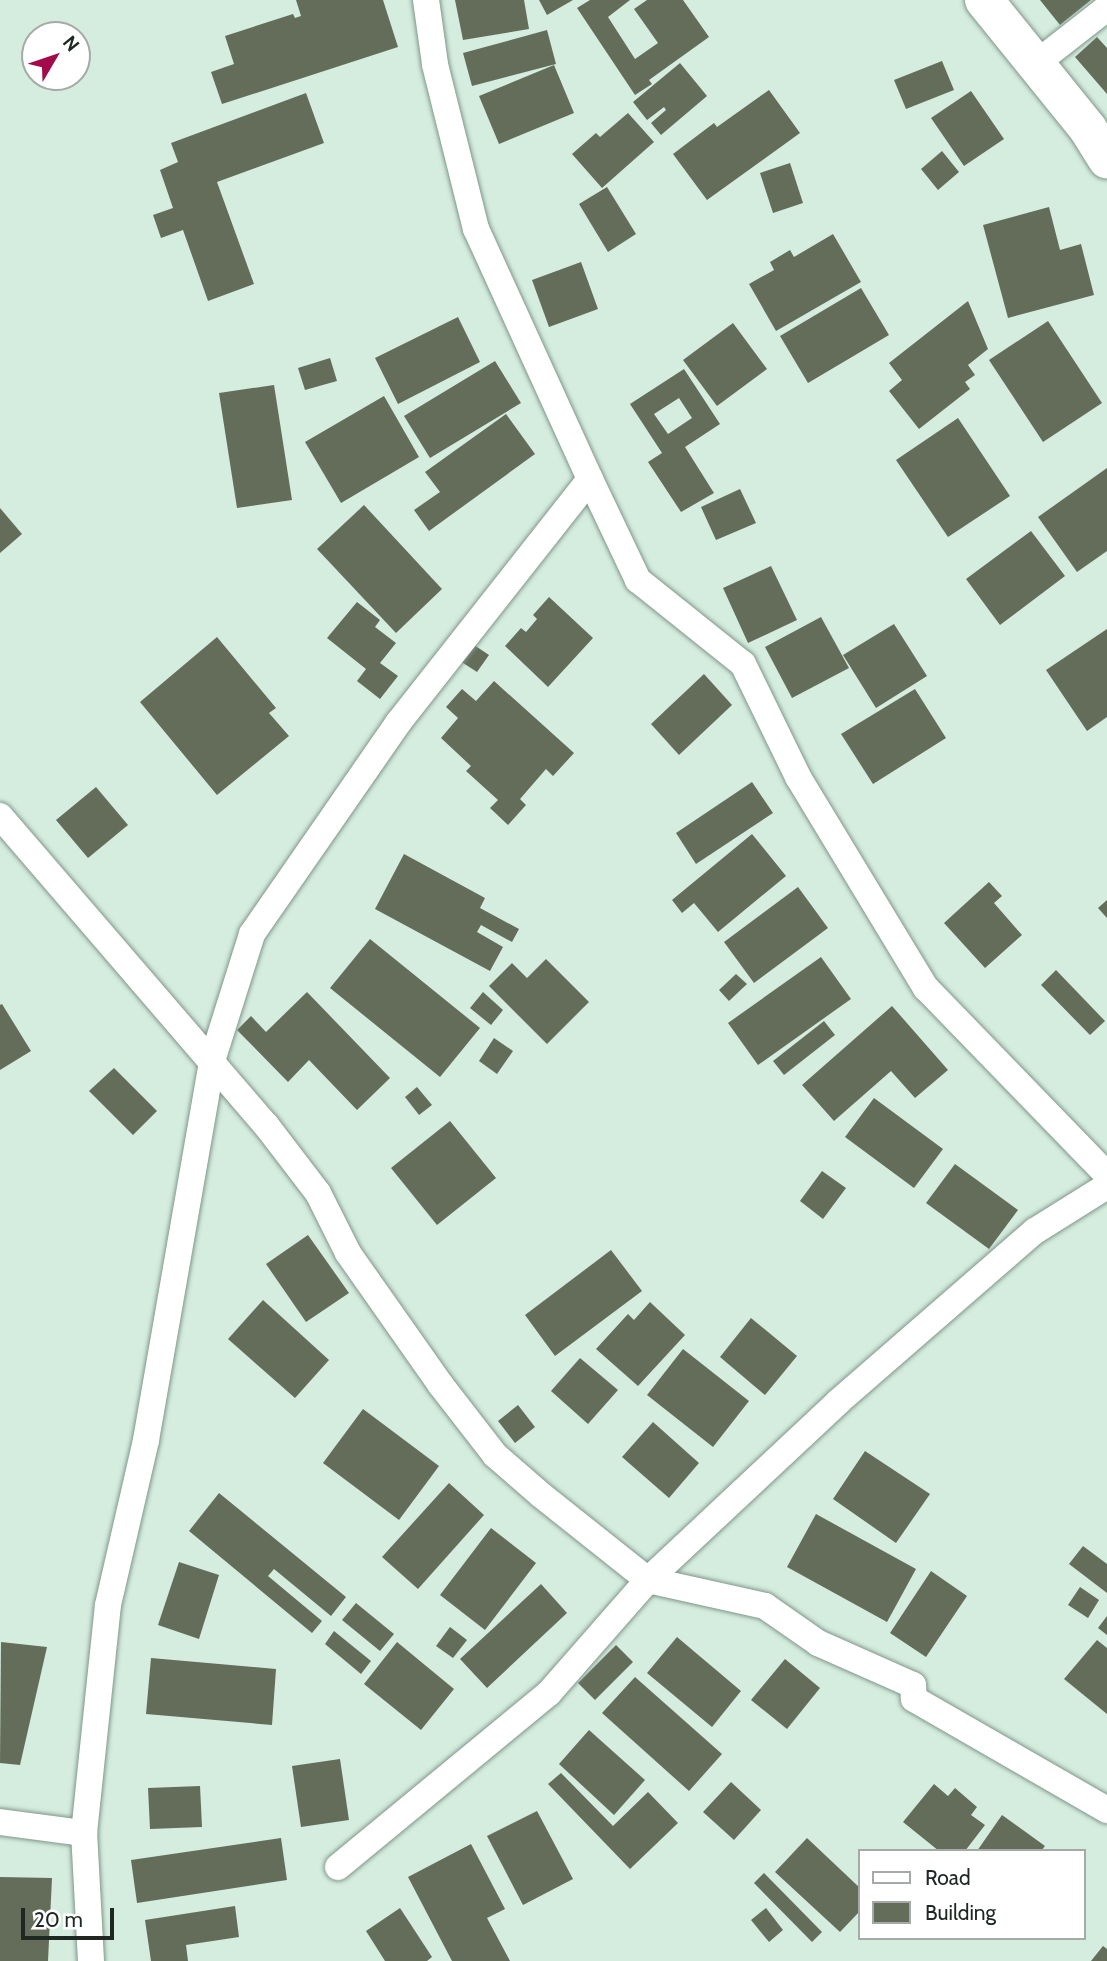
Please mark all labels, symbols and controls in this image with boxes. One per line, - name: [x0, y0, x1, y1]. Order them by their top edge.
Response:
- north arrow: [21, 21, 91, 91]
- text: N: [58, 31, 84, 56]
- legend: [858, 1849, 1086, 1940]
- text: Road: [925, 1865, 971, 1890]
- scale bar: [24, 1895, 117, 1939]
- text: Building: [925, 1900, 996, 1925]
- text: 20 m: [34, 1907, 83, 1932]

